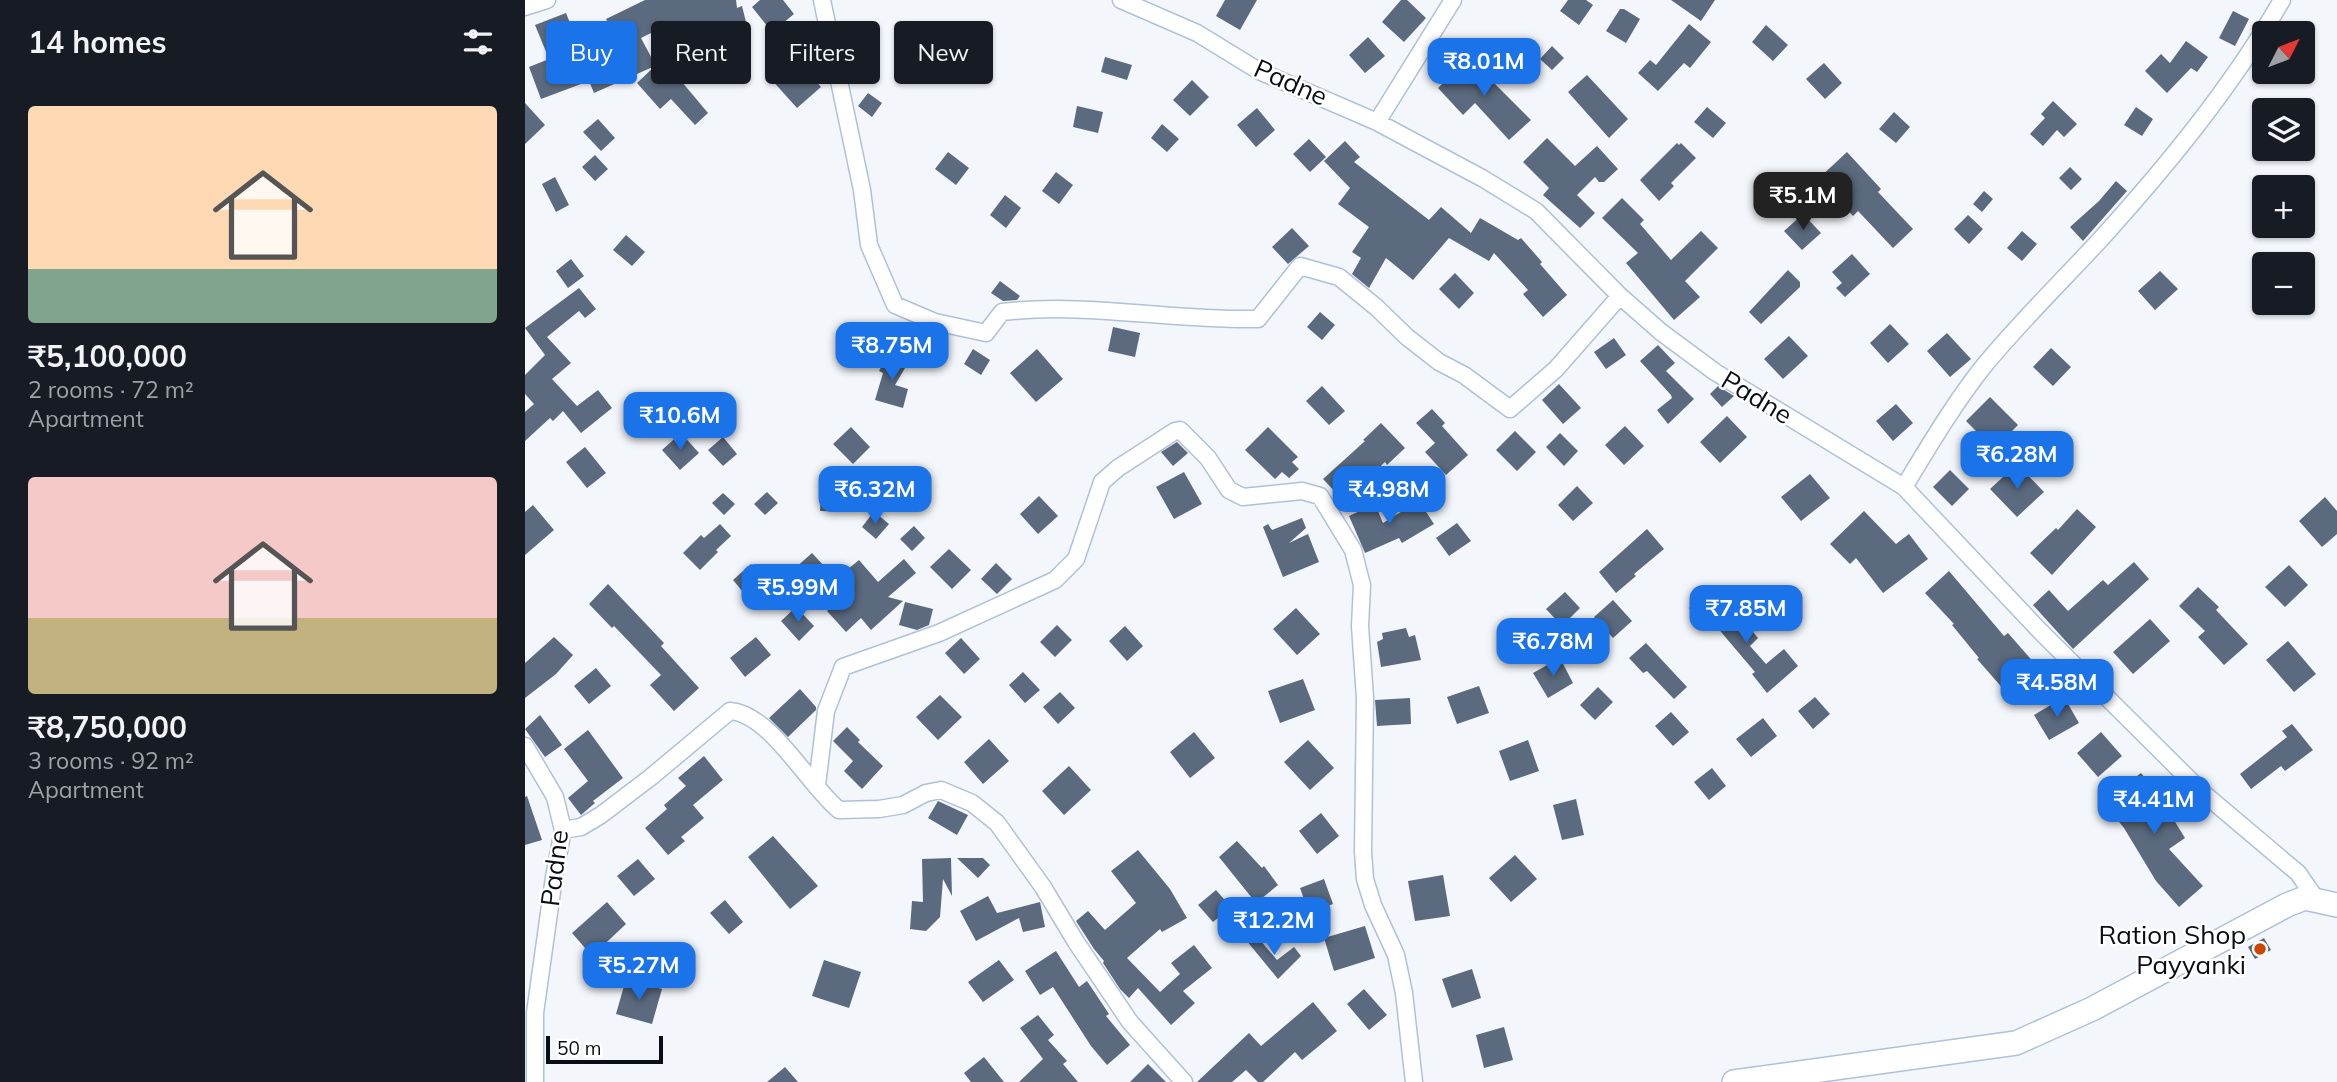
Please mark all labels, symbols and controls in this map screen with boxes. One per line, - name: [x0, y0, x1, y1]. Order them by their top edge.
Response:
- chip: Buy: [546, 21, 637, 84]
- chip: Rent: [651, 21, 751, 84]
- chip: Filters: [765, 21, 880, 84]
- chip: New: [894, 21, 993, 84]
- north arrow: [2252, 21, 2315, 84]
- map controls: [2252, 21, 2315, 315]
- text: 14 homes: [28, 23, 167, 61]
- icon: filters: [459, 23, 497, 61]
- pin: ₹8.01M: [1427, 38, 1541, 98]
- text: ₹8.01M: [1444, 46, 1524, 75]
- street label: Padne: [1249, 51, 1333, 113]
- button: layers: [2252, 98, 2315, 161]
- icon: home: [200, 152, 326, 278]
- pin: ₹5.1M: [1754, 173, 1852, 232]
- button: +: [2252, 175, 2315, 238]
- text: ₹5.1M: [1769, 180, 1837, 209]
- button: −: [2252, 252, 2315, 315]
- pin: ₹8.75M: [835, 322, 949, 382]
- text: ₹8.75M: [852, 330, 932, 359]
- text: ₹5,100,000: [28, 337, 187, 375]
- street label: Padne: [1716, 363, 1798, 431]
- text: 2 rooms · 72 m²: [28, 375, 194, 404]
- pin: ₹10.6M: [623, 392, 737, 452]
- text: ₹10.6M: [640, 400, 720, 429]
- text: Apartment: [28, 404, 144, 433]
- pin: ₹6.28M: [1960, 432, 2074, 491]
- text: ₹6.28M: [1977, 439, 2057, 468]
- pin: ₹6.32M: [818, 466, 932, 526]
- pin: ₹4.98M: [1332, 466, 1446, 526]
- text: ₹6.32M: [835, 474, 915, 503]
- text: ₹4.98M: [1349, 474, 1429, 503]
- icon: home: [200, 523, 326, 649]
- pin: ₹5.99M: [741, 564, 855, 624]
- text: ₹5.99M: [758, 572, 838, 601]
- pin: ₹7.85M: [1689, 586, 1803, 645]
- text: ₹7.85M: [1706, 593, 1786, 622]
- pin: ₹6.78M: [1496, 618, 1610, 678]
- text: ₹6.78M: [1513, 626, 1593, 655]
- pin: ₹4.58M: [2000, 660, 2114, 719]
- text: ₹4.58M: [2017, 667, 2097, 696]
- text: ₹8,750,000: [28, 708, 187, 746]
- text: 3 rooms · 92 m²: [28, 746, 194, 775]
- text: Apartment: [28, 775, 144, 804]
- pin: ₹4.41M: [2097, 776, 2211, 836]
- text: ₹4.41M: [2114, 784, 2194, 813]
- street label: Padne: [533, 828, 575, 908]
- pin: ₹12.2M: [1217, 898, 1331, 957]
- text: ₹12.2M: [1234, 905, 1314, 934]
- place label: Ration Shop Payyanki: [2098, 918, 2246, 981]
- marker: Ration Shop Payyanki: [2252, 941, 2268, 957]
- pin: ₹5.27M: [582, 942, 696, 1002]
- text: ₹5.27M: [599, 950, 679, 979]
- scale bar: [546, 1033, 663, 1065]
- text: 50 m: [557, 1036, 601, 1060]

